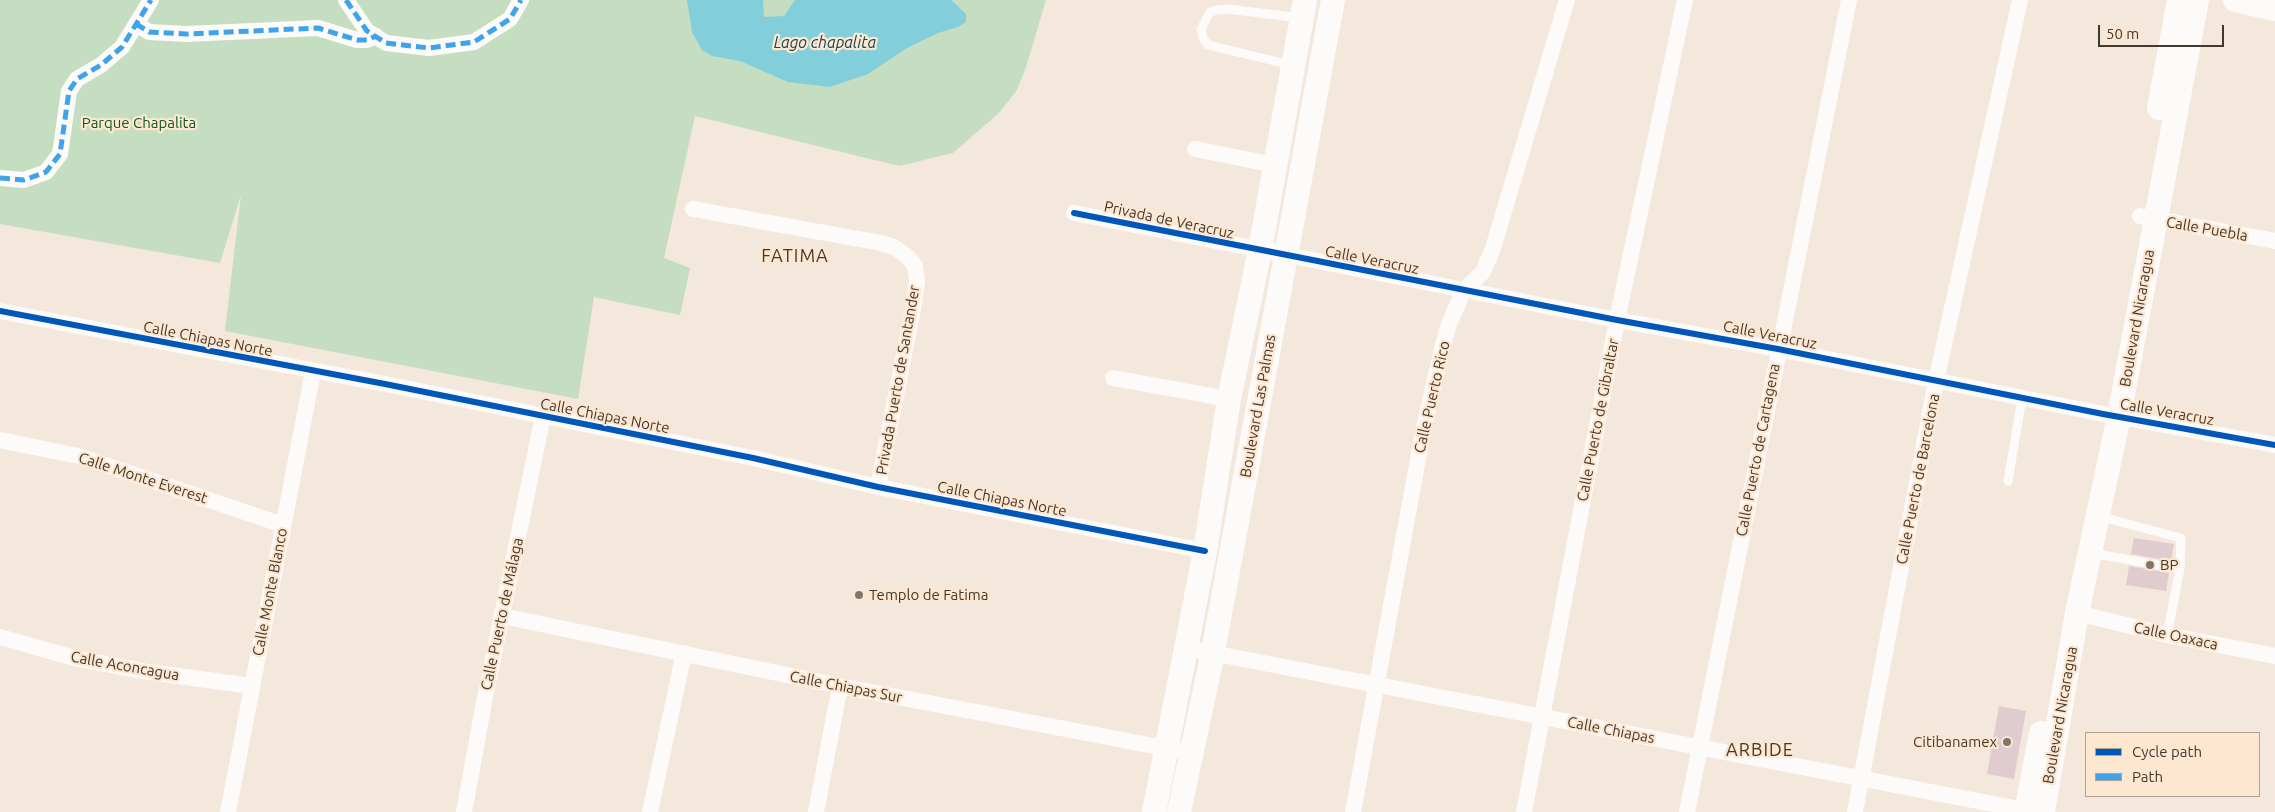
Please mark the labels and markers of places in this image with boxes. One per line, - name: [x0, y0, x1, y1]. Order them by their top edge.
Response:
- place label: BP: [2160, 556, 2178, 574]
- marker: BP: [2144, 559, 2156, 571]
- place label: Templo de Fatima: [869, 586, 988, 604]
- marker: Templo de Fatima: [853, 589, 865, 601]
- place label: Citibanamex: [1913, 733, 1997, 751]
- marker: Citibanamex: [2001, 736, 2013, 748]

